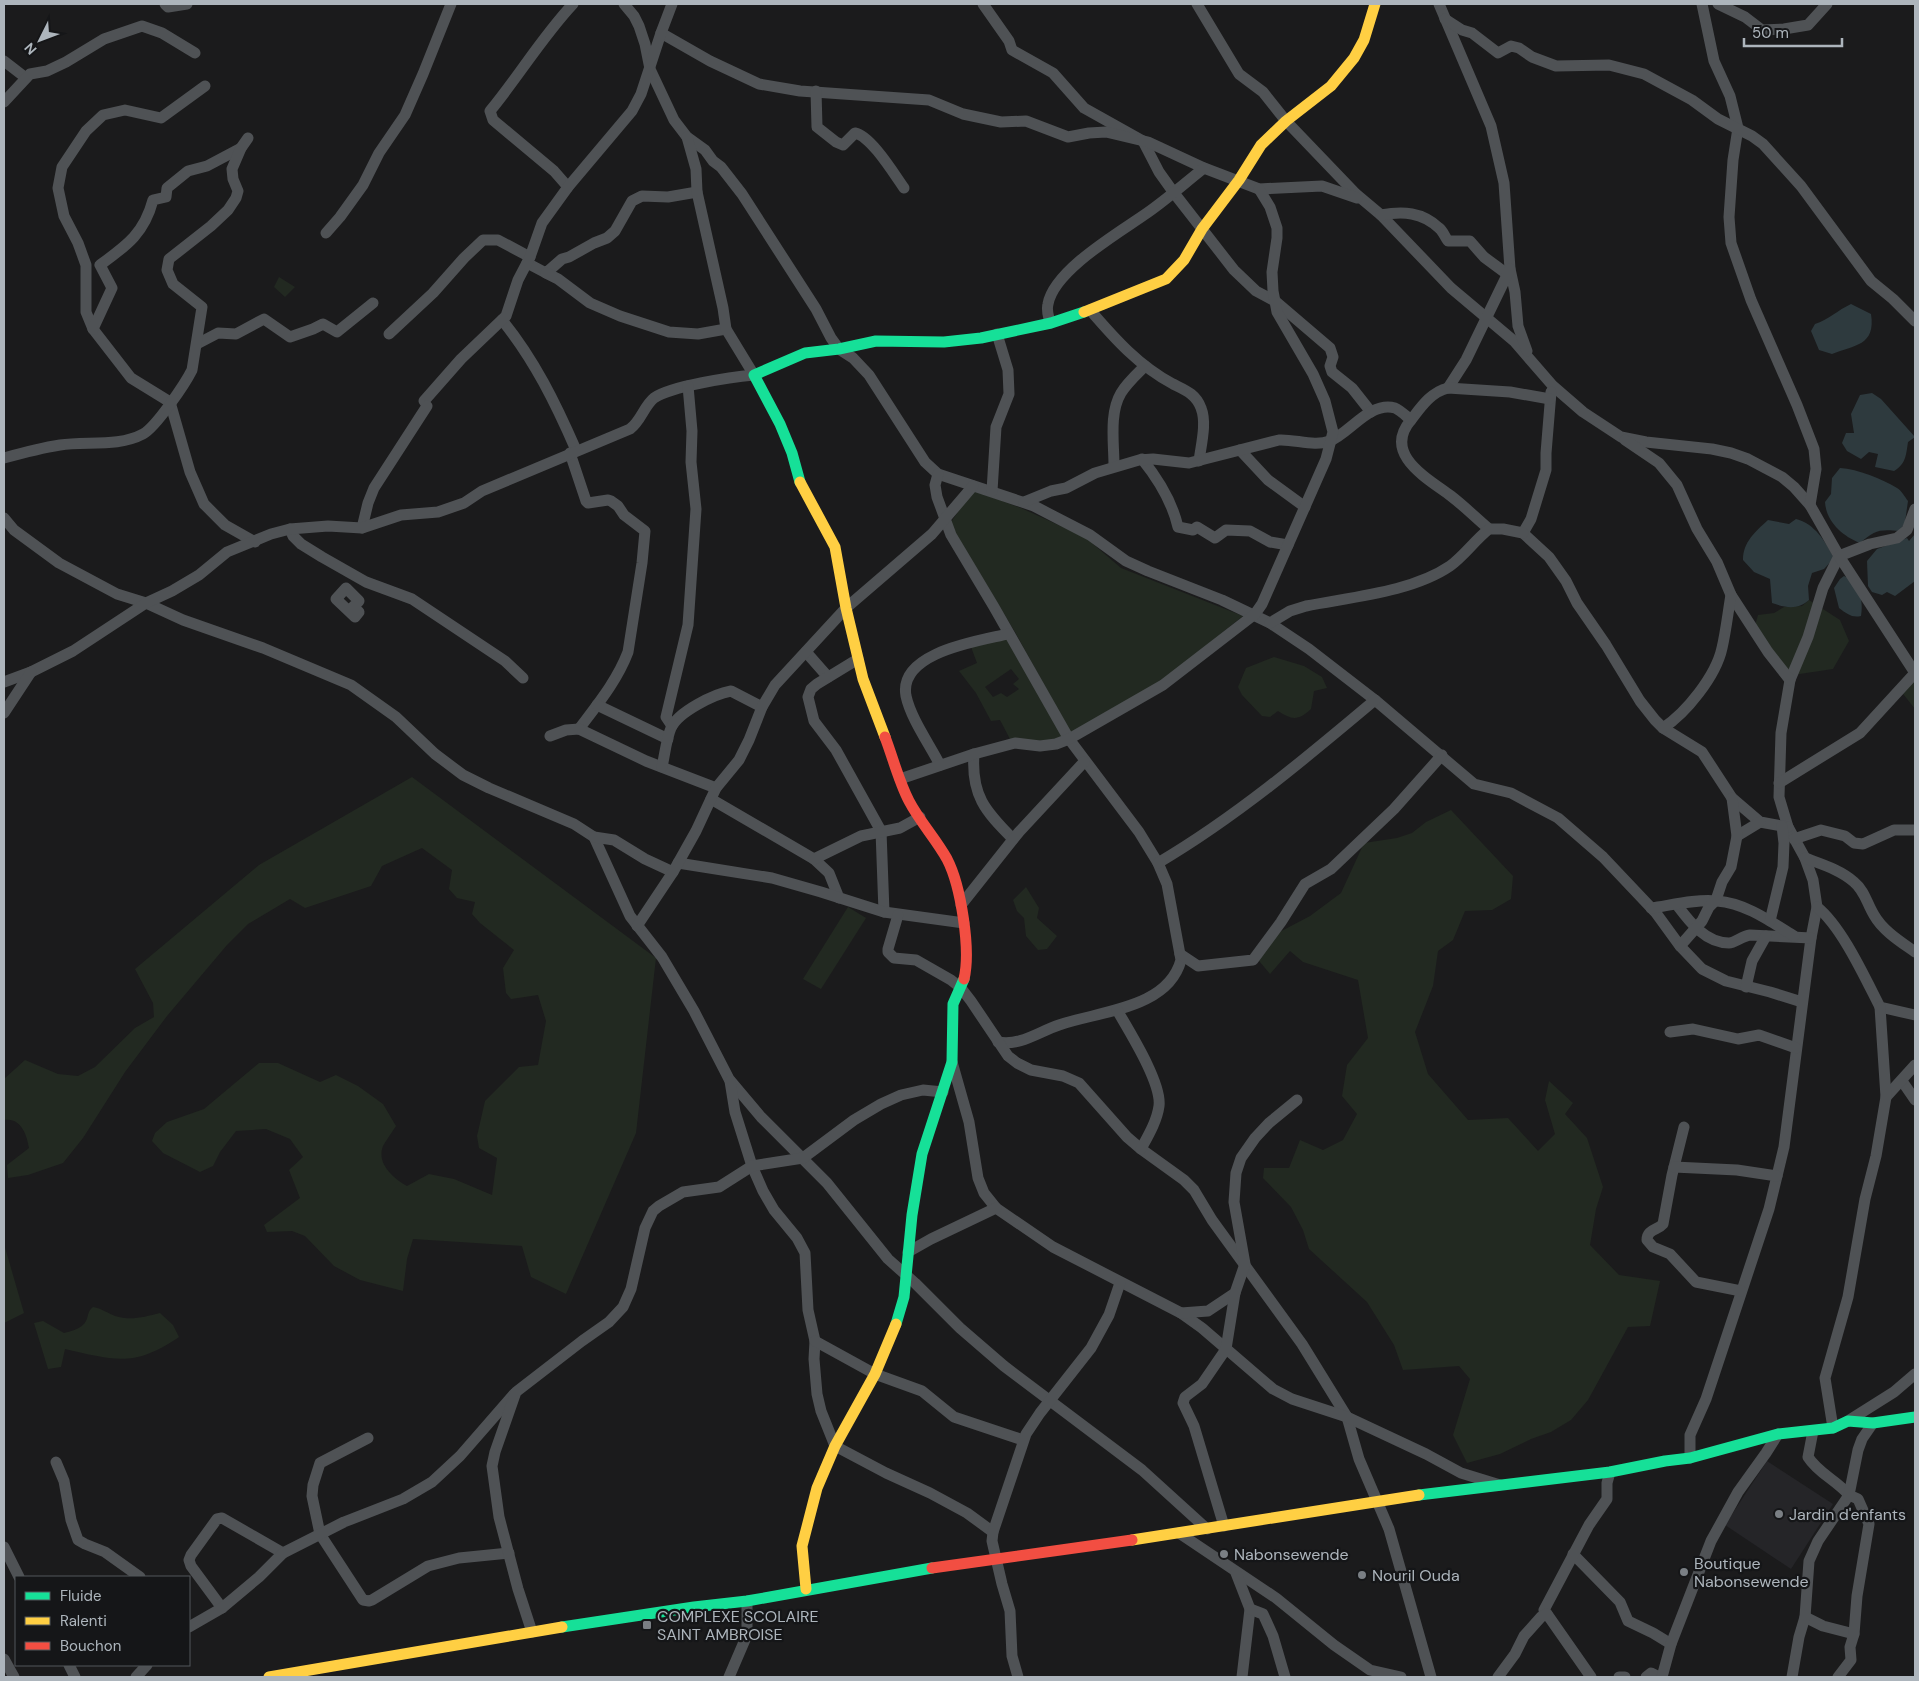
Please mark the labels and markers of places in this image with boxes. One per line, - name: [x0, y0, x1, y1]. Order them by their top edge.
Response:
- place label: Jardin d'enfants: [1789, 1504, 1906, 1525]
- marker: Jardin d'enfants: [1773, 1508, 1785, 1520]
- place label: Nabonsewende: [1234, 1544, 1349, 1565]
- marker: Nabonsewende: [1218, 1548, 1230, 1560]
- place label: Boutique Nabonsewende: [1694, 1553, 1809, 1592]
- place label: Nouril Ouda: [1372, 1565, 1460, 1586]
- marker: Boutique Nabonsewende: [1678, 1566, 1690, 1578]
- marker: Nouril Ouda: [1356, 1569, 1368, 1581]
- place label: COMPLEXE SCOLAIRE SAINT AMBROISE: [657, 1606, 819, 1645]
- marker: COMPLEXE SCOLAIRE SAINT AMBROISE: [641, 1619, 653, 1631]

